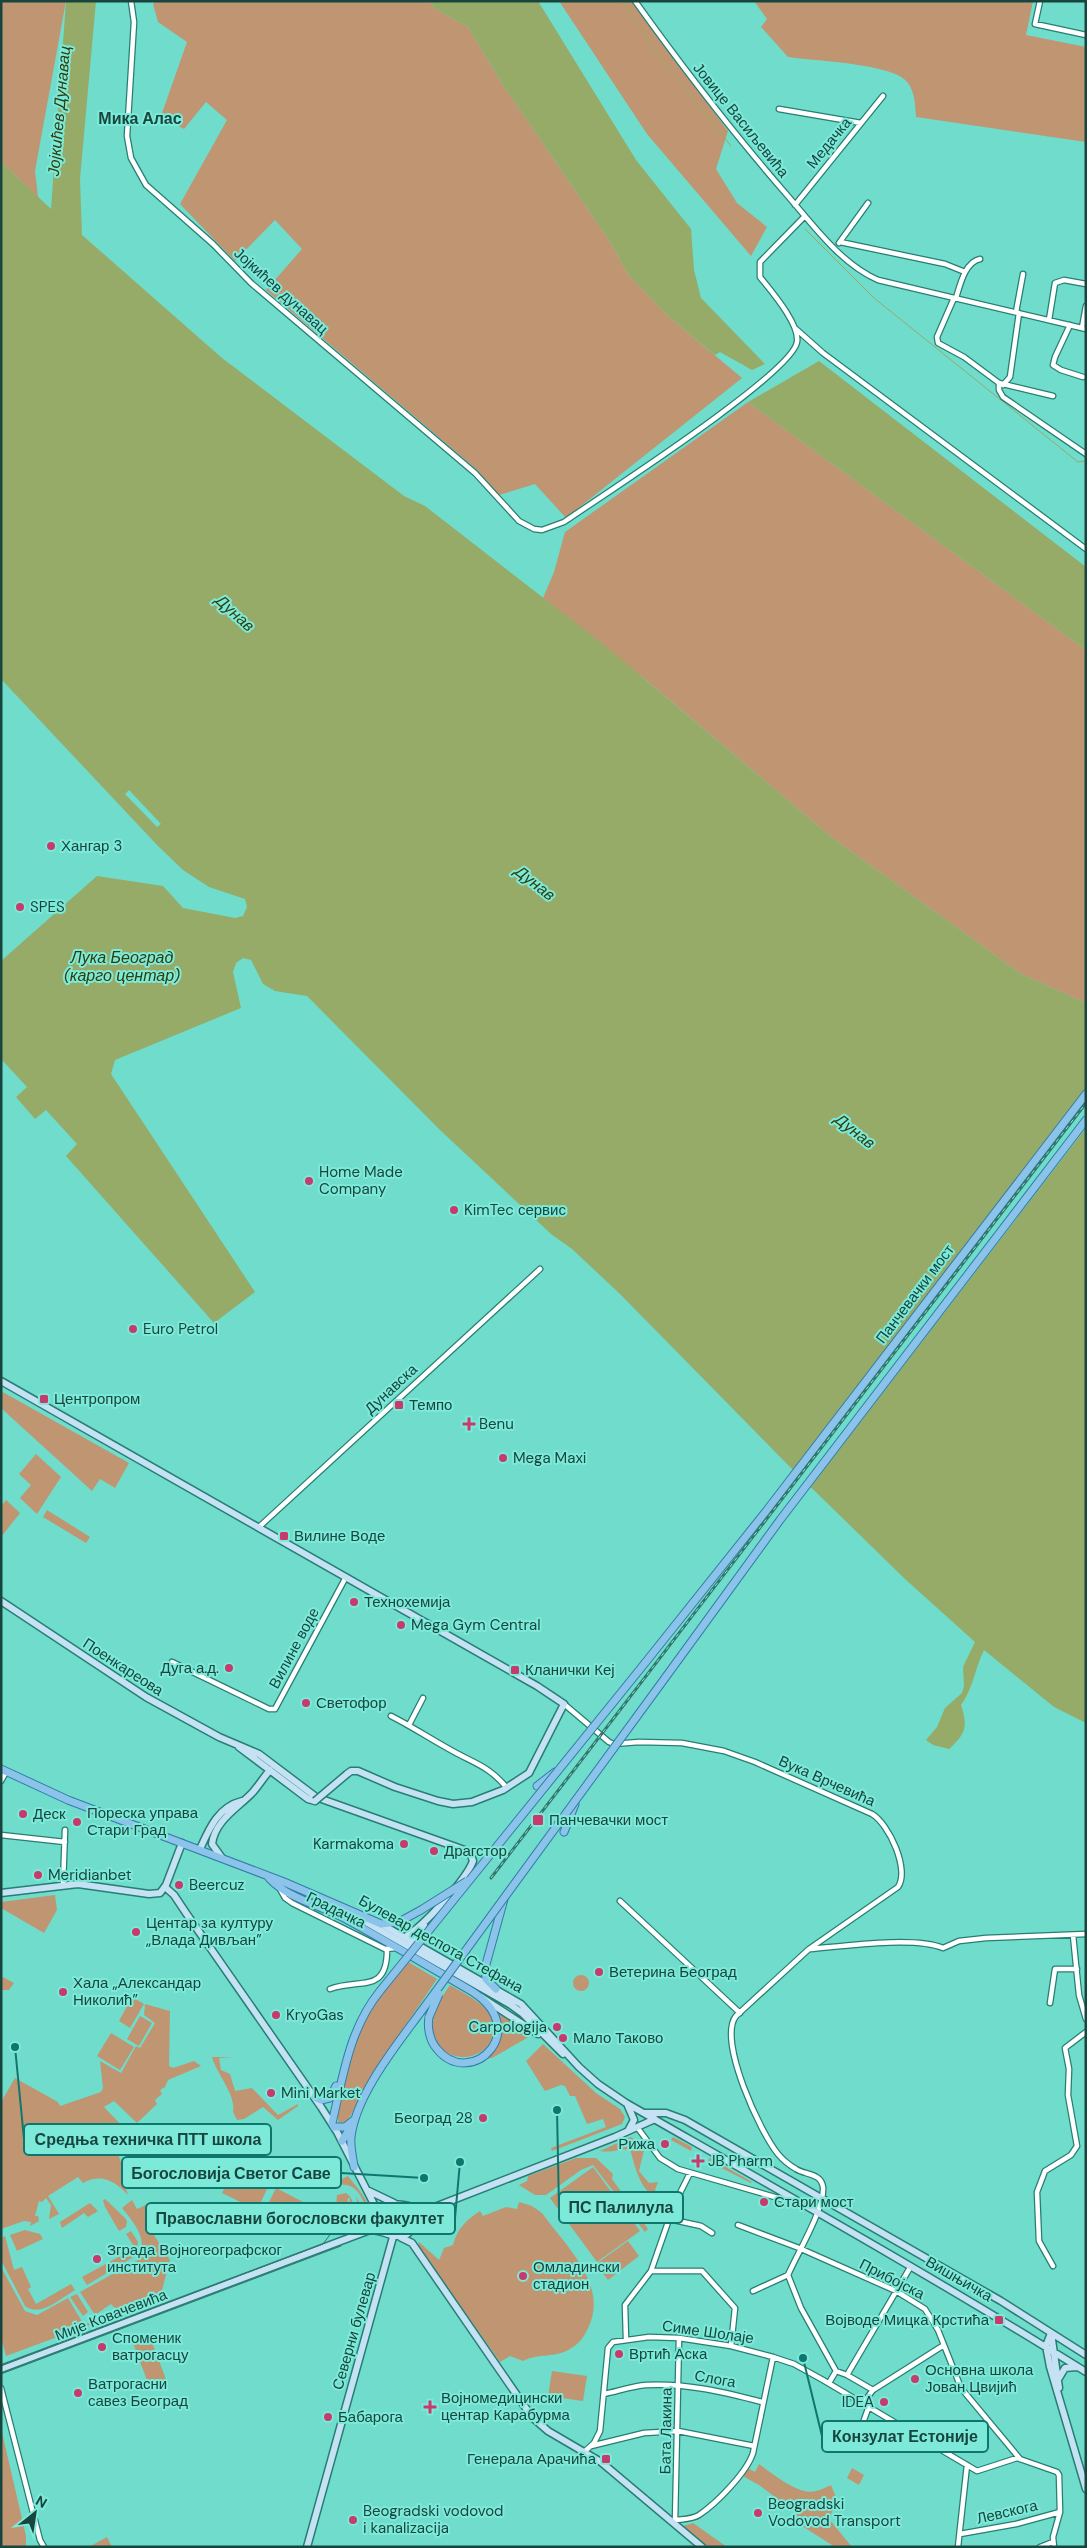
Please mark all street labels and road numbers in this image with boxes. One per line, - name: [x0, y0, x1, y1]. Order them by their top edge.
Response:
- street label: Јовице Васиљевића: [689, 58, 794, 182]
- street label: Медачка: [802, 113, 856, 173]
- street label: Јојкићев дунавац: [230, 243, 333, 339]
- street label: Панчевачки мост: [871, 1240, 959, 1348]
- street label: Дунавска: [360, 1359, 422, 1419]
- street label: Вилине воде: [264, 1604, 324, 1692]
- street label: Поенкареова: [79, 1634, 168, 1701]
- street label: Вука Врчевића: [776, 1751, 879, 1812]
- street label: Градачка: [303, 1887, 370, 1933]
- street label: Булевар деспота Стефана: [355, 1890, 527, 1998]
- street label: Вишњичка: [922, 2252, 997, 2306]
- street label: Прибојска: [856, 2254, 929, 2304]
- street label: Северни булевар: [328, 2270, 380, 2392]
- street label: Мије Ковачевића: [52, 2284, 171, 2346]
- street label: Симе Шолаје: [661, 2316, 755, 2348]
- street label: Слога: [693, 2366, 738, 2393]
- street label: Бата Лакина: [655, 2387, 677, 2474]
- street label: Левскога: [975, 2495, 1040, 2529]

